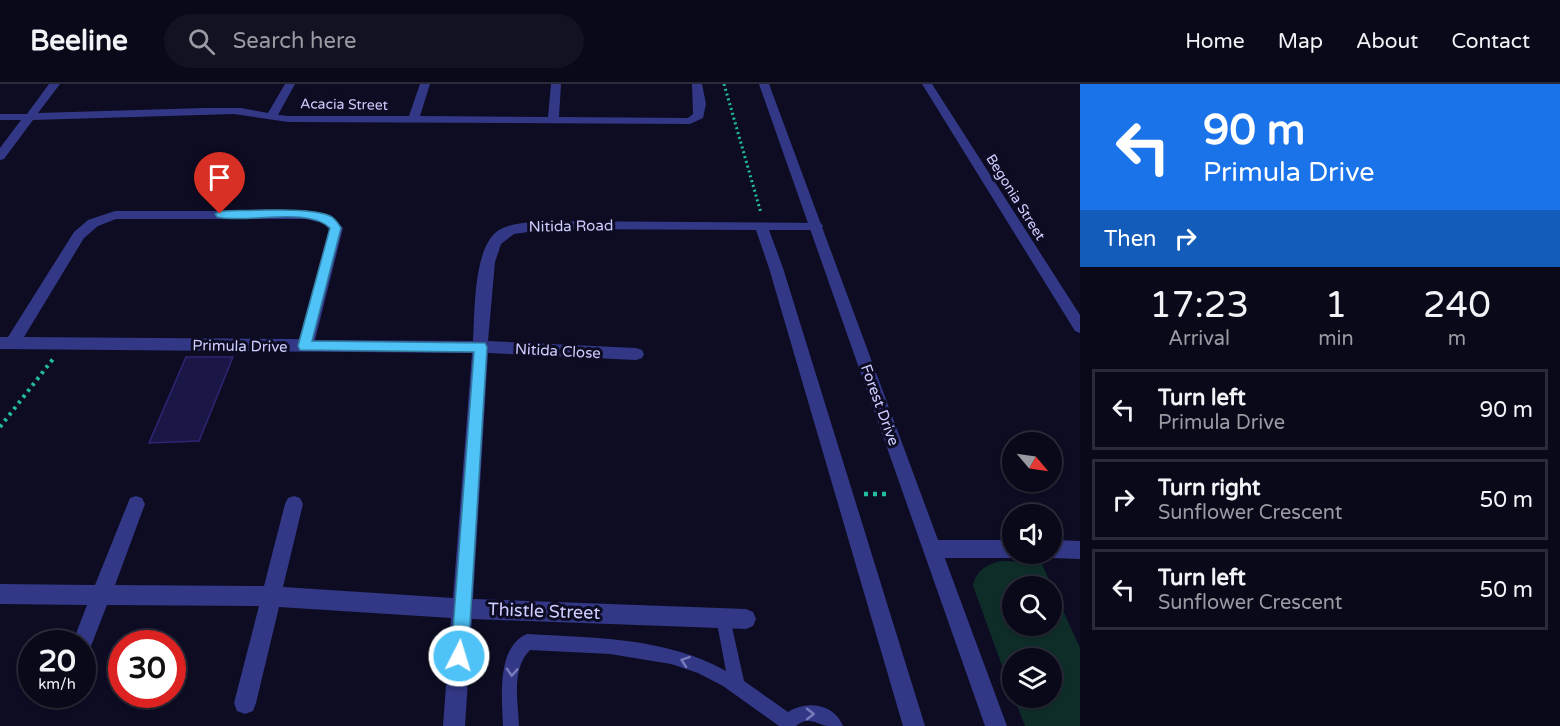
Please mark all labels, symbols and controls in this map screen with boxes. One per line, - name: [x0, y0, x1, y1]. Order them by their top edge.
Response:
- search box: [164, 14, 584, 68]
- text: Beeline: [30, 24, 128, 58]
- icon: search: [185, 25, 218, 58]
- text: Search here: [233, 28, 357, 54]
- text: Home: [1185, 29, 1245, 54]
- text: Map: [1278, 29, 1323, 54]
- text: About: [1356, 29, 1418, 54]
- text: Contact: [1451, 29, 1530, 54]
- street label: Acacia Street: [300, 95, 389, 114]
- text: 90 m: [1203, 105, 1305, 156]
- icon: left: [1104, 108, 1182, 186]
- street label: Begonia Street: [982, 151, 1049, 244]
- pin: [194, 152, 245, 214]
- text: Primula Drive: [1203, 156, 1375, 189]
- icon: arrive: [203, 161, 236, 194]
- street label: Nitida Road: [529, 216, 613, 236]
- icon: right: [1169, 222, 1202, 255]
- text: Then: [1104, 226, 1157, 252]
- text: 17:23: [1149, 284, 1249, 327]
- text: 1: [1325, 284, 1347, 327]
- text: 240: [1423, 284, 1491, 327]
- text: Arrival: [1168, 327, 1230, 351]
- text: min: [1318, 327, 1354, 351]
- text: m: [1448, 327, 1466, 351]
- street label: Primula Drive: [192, 336, 288, 356]
- street label: Nitida Close: [515, 340, 601, 362]
- street label: Forest Drive: [857, 362, 903, 448]
- text: Turn left: [1158, 385, 1246, 411]
- icon: left: [1107, 393, 1140, 426]
- text: 90 m: [1479, 397, 1533, 423]
- text: Primula Drive: [1158, 411, 1285, 435]
- north arrow: [1002, 432, 1062, 492]
- map controls: [1002, 432, 1062, 708]
- text: Turn right: [1158, 475, 1260, 501]
- icon: right: [1107, 483, 1140, 516]
- text: 50 m: [1479, 487, 1533, 513]
- text: Sunflower Crescent: [1158, 501, 1342, 525]
- button: sound: [1002, 504, 1062, 564]
- text: Turn left: [1158, 565, 1246, 591]
- icon: left: [1107, 573, 1140, 606]
- button: search: [1002, 576, 1062, 636]
- text: 50 m: [1479, 577, 1533, 603]
- text: Sunflower Crescent: [1158, 591, 1342, 615]
- street label: Thistle Street: [487, 598, 601, 624]
- position arrow: [427, 624, 491, 688]
- speed limit sign: 30: [108, 630, 186, 708]
- text: 20: [38, 643, 76, 680]
- button: layers: [1002, 648, 1062, 708]
- one-way arrow: [680, 655, 691, 668]
- one-way arrow: [505, 668, 518, 677]
- text: km/h: [38, 675, 76, 693]
- one-way arrow: [806, 708, 815, 720]

